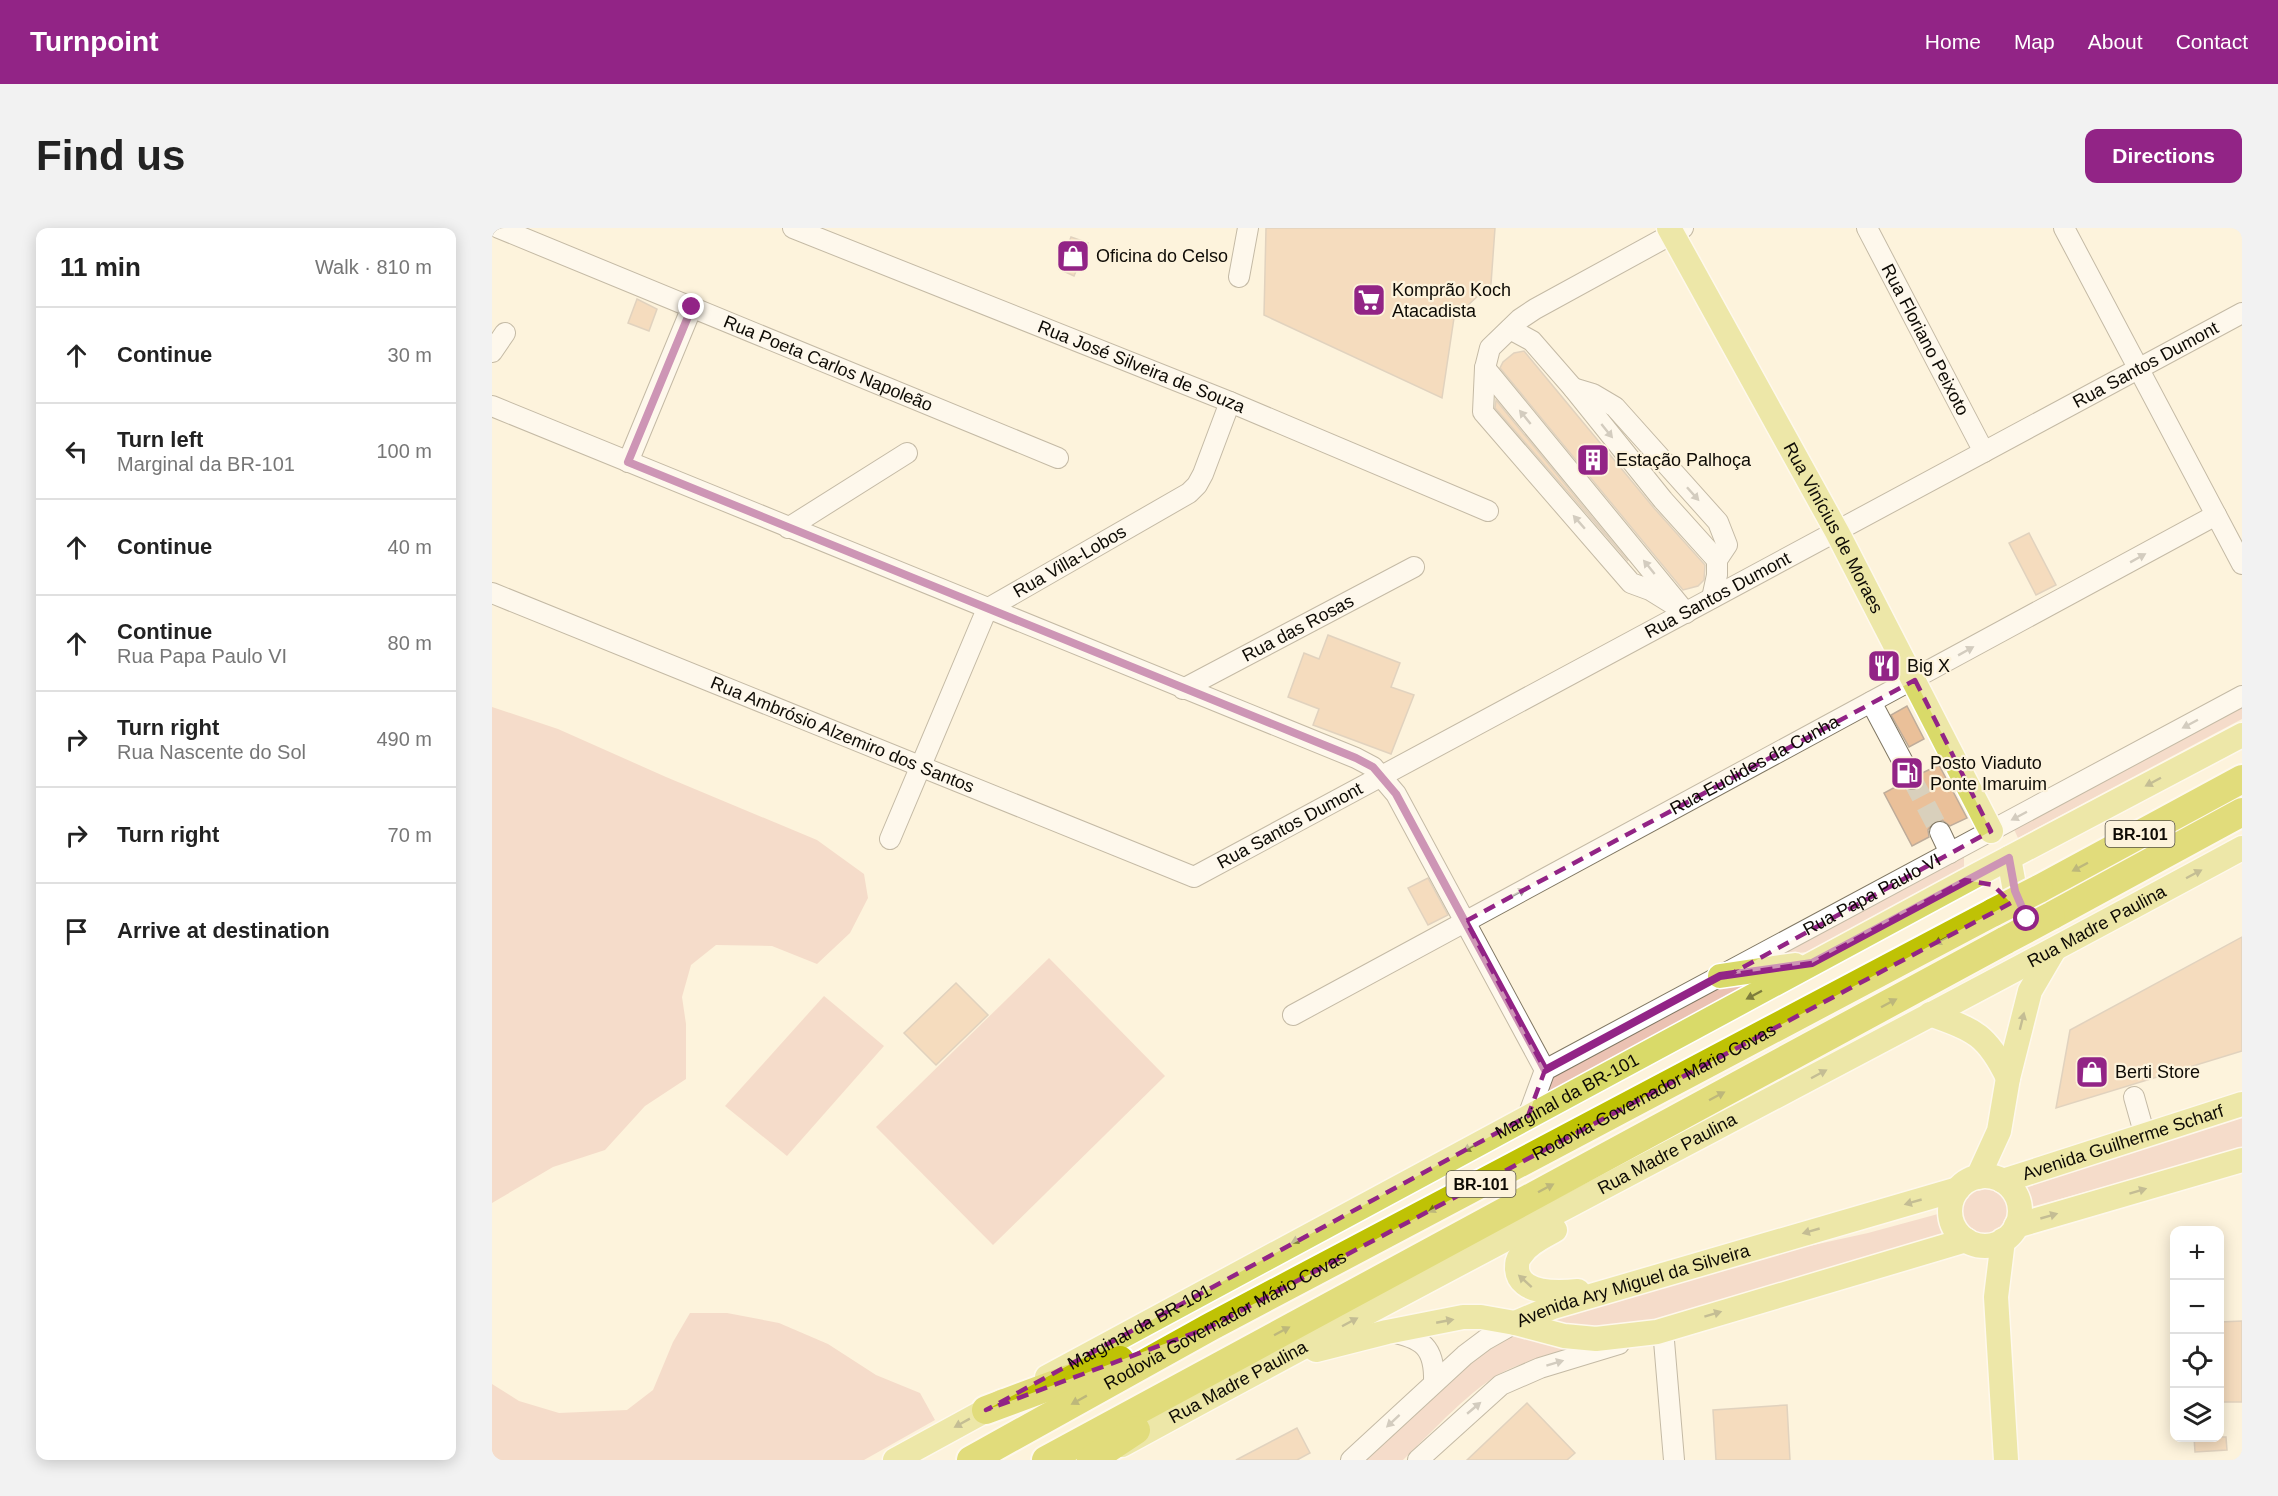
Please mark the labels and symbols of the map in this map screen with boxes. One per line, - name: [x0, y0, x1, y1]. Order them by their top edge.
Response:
- shop icon: Oficina do Celso: [1055, 238, 1091, 274]
- place label: Oficina do Celso: [1096, 246, 1228, 266]
- street label: Rua Floriano Peixoto: [1878, 261, 1973, 419]
- place label: Komprão Koch Atacadista: [1392, 280, 1511, 321]
- supermarket icon: Komprão Koch Atacadista: [1351, 282, 1387, 318]
- route end: [678, 293, 704, 319]
- street label: Rua Poeta Carlos Napoleão: [721, 312, 936, 415]
- street label: Rua José Silveira de Souza: [1035, 317, 1249, 418]
- street label: Rua Santos Dumont: [2070, 318, 2222, 412]
- one-way arrow: [1519, 409, 1532, 424]
- one-way arrow: [1601, 423, 1614, 439]
- street label: Rua Vinícius de Moraes: [1780, 439, 1887, 617]
- building icon: Estação Palhoça: [1575, 442, 1611, 478]
- place label: Estação Palhoça: [1616, 450, 1752, 470]
- one-way arrow: [1686, 486, 1699, 501]
- one-way arrow: [1573, 515, 1586, 530]
- street label: Rua Villa-Lobos: [1010, 521, 1130, 602]
- street label: Rua Santos Dumont: [1642, 548, 1794, 642]
- one-way arrow: [2129, 553, 2146, 563]
- one-way arrow: [1642, 559, 1655, 575]
- street label: Rua das Rosas: [1239, 591, 1357, 666]
- one-way arrow: [1958, 646, 1975, 656]
- restaurant icon: Big X: [1866, 648, 1902, 684]
- place label: Big X: [1907, 656, 1950, 676]
- street label: Rua Ambrósio Alzemiro dos Santos: [708, 673, 977, 797]
- street label: Rua Euclides da Cunha: [1667, 711, 1843, 819]
- one-way arrow: [2182, 719, 2199, 729]
- place label: Posto Viaduto Ponte Imaruim: [1930, 753, 2047, 794]
- fuel station icon: Posto Viaduto Ponte Imaruim: [1889, 755, 1925, 791]
- one-way arrow: [2144, 776, 2162, 786]
- street label: Rua Santos Dumont: [1214, 778, 1366, 873]
- one-way arrow: [2010, 811, 2027, 821]
- road number: BR-101: [2106, 821, 2174, 847]
- street label: Rua Papa Paulo VI: [1800, 850, 1944, 940]
- one-way arrow: [2071, 862, 2088, 872]
- one-way arrow: [2185, 869, 2202, 879]
- street label: Rua Madre Paulina: [2024, 881, 2170, 972]
- one-way arrow: [1509, 888, 1526, 898]
- route start: [2013, 905, 2039, 931]
- one-way arrow: [1934, 935, 1951, 945]
- one-way arrow: [1745, 990, 1762, 999]
- one-way arrow: [1881, 998, 1898, 1008]
- one-way arrow: [2018, 1012, 2027, 1030]
- street label: Rodovia Governador Mário Covas: [1529, 1019, 1779, 1164]
- street label: Marginal da BR-101: [1492, 1049, 1642, 1143]
- shop icon: Berti Store: [2074, 1054, 2110, 1090]
- place label: Berti Store: [2115, 1062, 2200, 1082]
- one-way arrow: [1811, 1069, 1828, 1078]
- one-way arrow: [1709, 1091, 1726, 1101]
- street label: Avenida Guilherme Scharf: [2020, 1100, 2227, 1184]
- street label: Rua Madre Paulina: [1594, 1109, 1741, 1199]
- one-way arrow: [1462, 1142, 1479, 1152]
- road number: BR-101: [1446, 1171, 1516, 1197]
- one-way arrow: [1537, 1183, 1554, 1193]
- one-way arrow: [2129, 1186, 2147, 1195]
- one-way arrow: [1903, 1197, 1922, 1207]
- one-way arrow: [1427, 1202, 1445, 1212]
- one-way arrow: [2040, 1211, 2058, 1221]
- one-way arrow: [1802, 1227, 1820, 1236]
- one-way arrow: [1291, 1234, 1308, 1244]
- street label: Avenida Ary Miguel da Silveira: [1513, 1240, 1753, 1331]
- street label: Rodovia Governador Mário Covas: [1101, 1247, 1350, 1394]
- one-way arrow: [1518, 1274, 1533, 1288]
- street label: Marginal da BR-101: [1064, 1280, 1215, 1374]
- one-way arrow: [1704, 1309, 1722, 1318]
- one-way arrow: [1435, 1316, 1454, 1325]
- one-way arrow: [1341, 1317, 1359, 1327]
- one-way arrow: [1273, 1326, 1290, 1336]
- street label: Rua Madre Paulina: [1165, 1336, 1311, 1427]
- one-way arrow: [1546, 1358, 1564, 1368]
- one-way arrow: [1071, 1394, 1088, 1404]
- one-way arrow: [1466, 1402, 1481, 1415]
- one-way arrow: [1385, 1414, 1400, 1428]
- one-way arrow: [954, 1418, 971, 1428]

